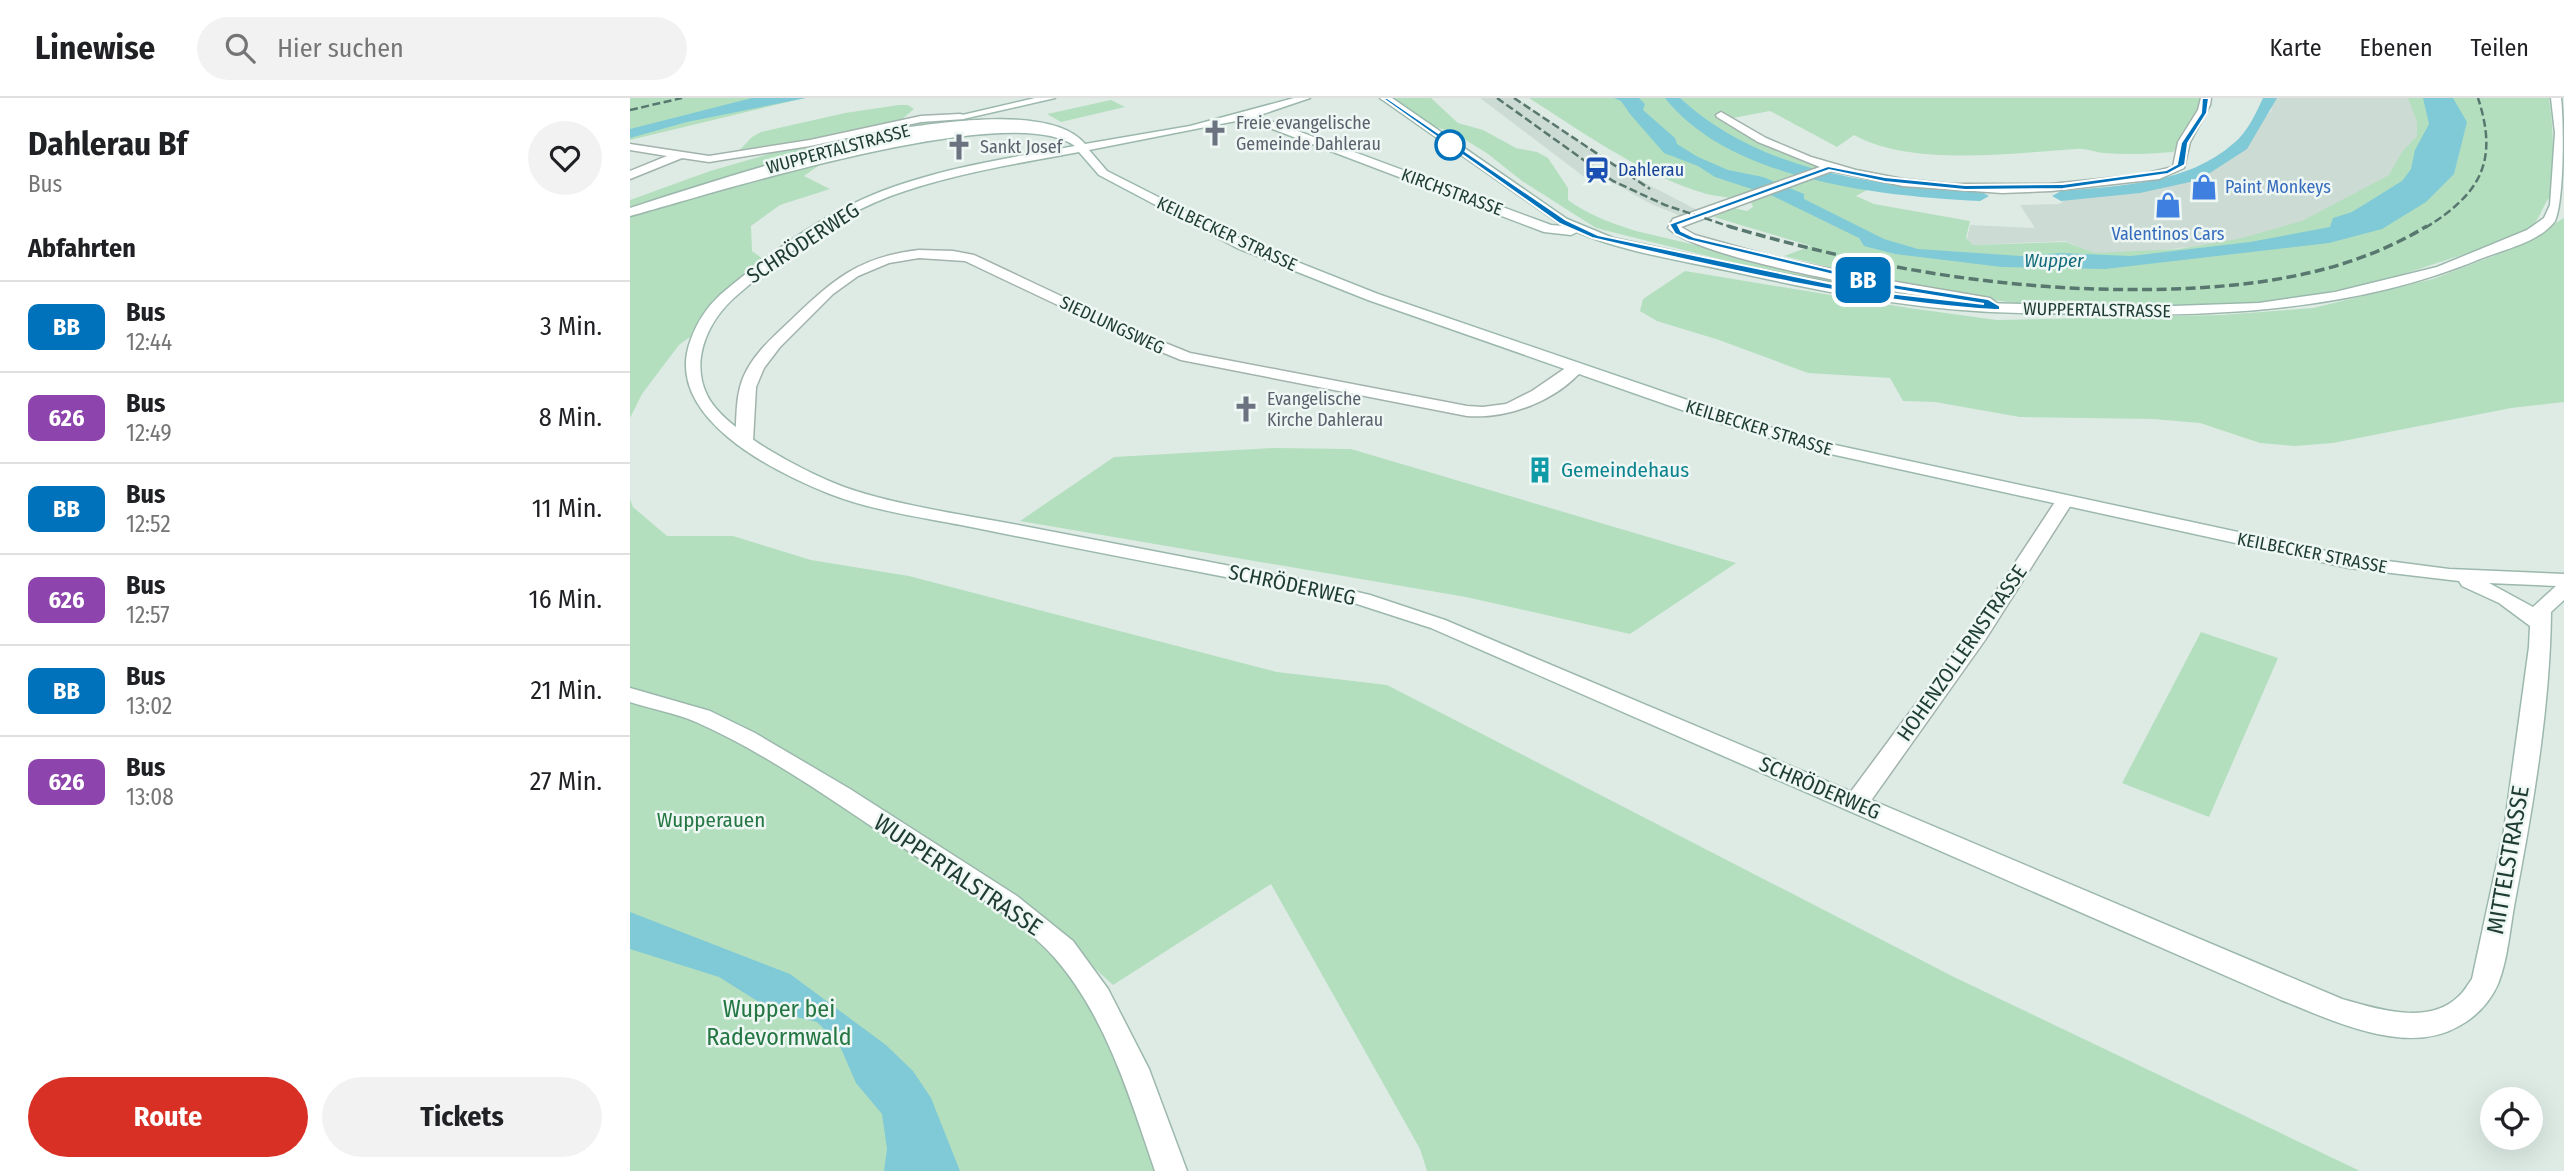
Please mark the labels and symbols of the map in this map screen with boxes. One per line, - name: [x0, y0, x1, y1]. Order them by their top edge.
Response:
- place label: Freie evangelische Gemeinde Dahlerau: [1236, 112, 1381, 155]
- church icon: Freie evangelische Gemeinde Dahlerau: [1200, 118, 1230, 148]
- street label: WUPPERTALSTRASSE: [764, 119, 912, 179]
- unlabelled marker: [1435, 130, 1465, 160]
- church icon: Sankt Josef: [944, 132, 974, 162]
- place label: Sankt Josef: [980, 136, 1064, 158]
- station icon: Dahlerau: [1582, 155, 1612, 185]
- place label: Dahlerau: [1618, 159, 1684, 181]
- street label: KIRCHSTRASSE: [1398, 164, 1506, 220]
- shop icon: Paint Monkeys: [2189, 172, 2219, 202]
- place label: Paint Monkeys: [2225, 176, 2331, 198]
- shop icon: Valentinos Cars: [2153, 190, 2183, 220]
- street label: KEILBECKER STRASSE: [1153, 192, 1301, 276]
- street label: SCHRÖDERWEG: [742, 197, 864, 289]
- place label: Valentinos Cars: [2112, 223, 2225, 245]
- water label: Wupper: [2024, 249, 2085, 272]
- line badge: BB: [1832, 257, 1894, 303]
- street label: SIEDLUNGSWEG: [1056, 291, 1168, 359]
- street label: WUPPERTALSTRASSE: [2023, 298, 2171, 322]
- place label: Evangelische Kirche Dahlerau: [1267, 388, 1383, 431]
- church icon: Evangelische Kirche Dahlerau: [1231, 394, 1261, 424]
- street label: KEILBECKER STRASSE: [1683, 395, 1835, 461]
- building icon: Gemeindehaus: [1525, 455, 1555, 485]
- place label: Gemeindehaus: [1561, 457, 1689, 483]
- street label: KEILBECKER STRASSE: [2235, 528, 2389, 578]
- street label: SCHRÖDERWEG: [1226, 559, 1358, 611]
- street label: HOHENZOLLERNSTRASSE: [1891, 560, 2033, 746]
- street label: SCHRÖDERWEG: [1755, 751, 1885, 825]
- street label: MITTELSTRASSE: [2481, 784, 2535, 936]
- park label: Wupperauen: [657, 807, 765, 833]
- street label: WUPPERTALSTRASSE: [869, 808, 1047, 942]
- park label: Wupper bei Radevormwald: [706, 995, 852, 1051]

